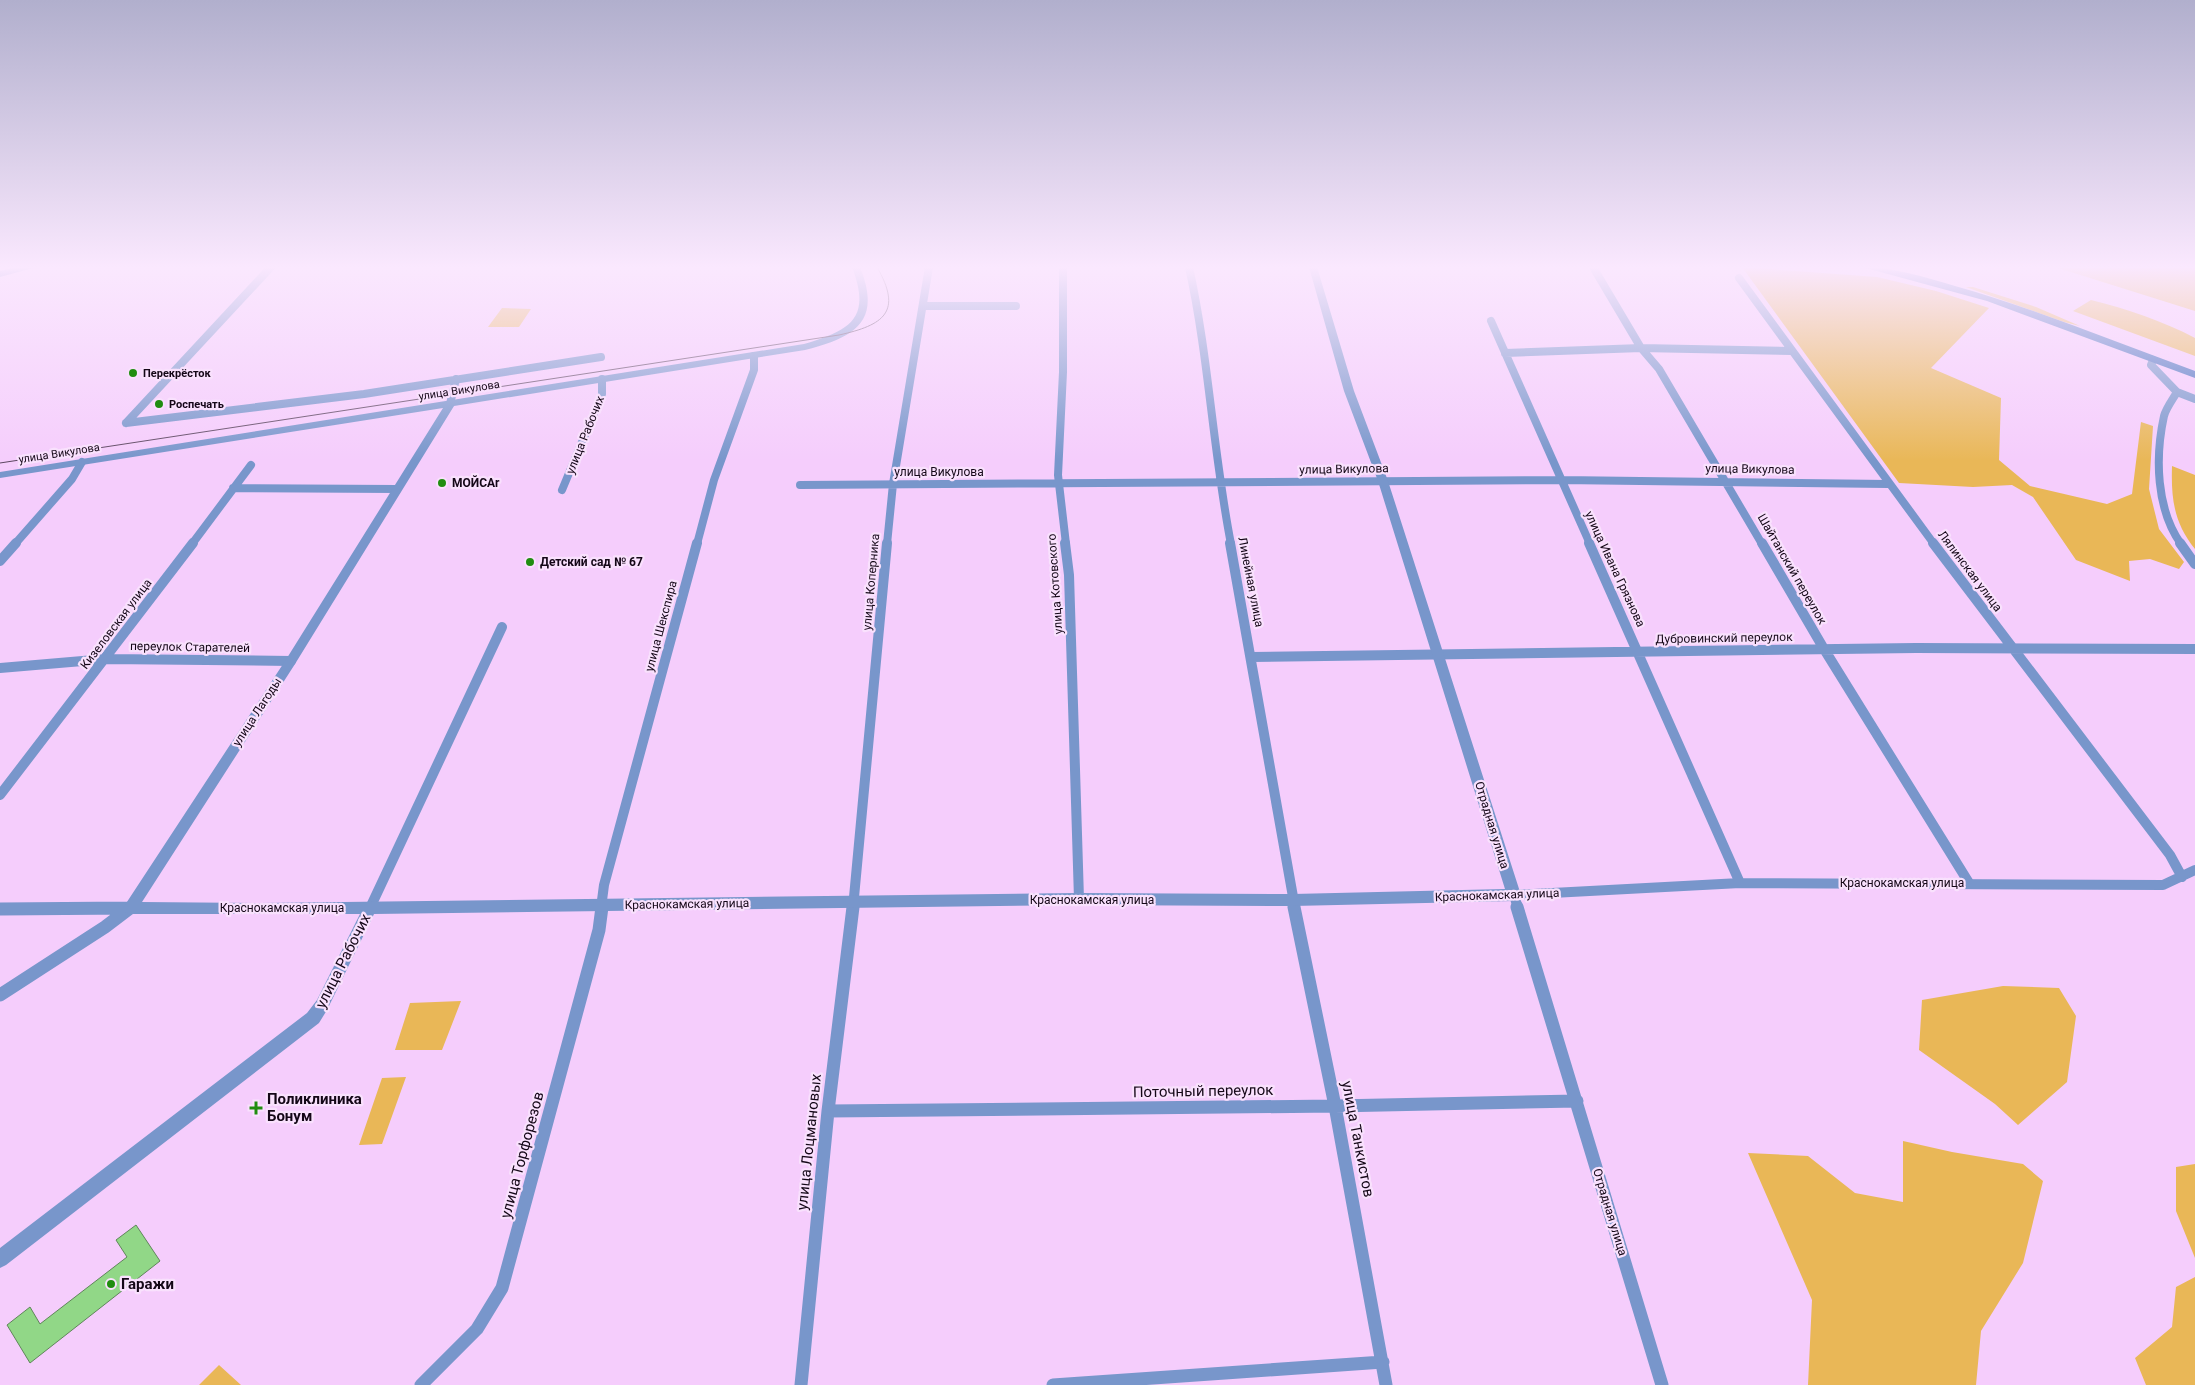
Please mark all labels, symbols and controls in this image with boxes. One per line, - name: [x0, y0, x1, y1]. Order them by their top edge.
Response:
- marker: Перекрёсток: [127, 367, 139, 379]
- place label: Перекрёсток: [143, 367, 212, 380]
- street label: улица Викулова: [418, 378, 501, 403]
- street label: улица Рабочих: [563, 394, 607, 476]
- marker: Роспечать: [153, 398, 165, 410]
- place label: Роспечать: [169, 398, 224, 411]
- street label: улица Викулова: [18, 441, 101, 466]
- street label: улица Викулова: [1299, 461, 1389, 477]
- street label: улица Викулова: [1705, 461, 1795, 477]
- street label: улица Викулова: [894, 465, 984, 479]
- place label: МОЙCAr: [452, 475, 500, 490]
- marker: МОЙCAr: [436, 477, 448, 489]
- street label: улица Ивана Грязнова: [1582, 509, 1648, 629]
- street label: Шайтанский переулок: [1755, 511, 1830, 627]
- street label: Лялинская улица: [1935, 528, 2005, 614]
- street label: улица Коперника: [860, 533, 882, 631]
- street label: улица Котовского: [1044, 533, 1065, 635]
- street label: Линейная улица: [1235, 536, 1267, 628]
- place label: Детский сад № 67: [540, 555, 643, 569]
- marker: Детский сад № 67: [524, 556, 536, 568]
- street label: Кизеловская улица: [77, 576, 155, 672]
- street label: улица Шекспира: [642, 579, 680, 673]
- street label: Дубровинский переулок: [1655, 630, 1793, 646]
- street label: переулок Старателей: [130, 639, 250, 655]
- street label: улица Лагоды: [230, 675, 284, 749]
- street label: Отрадная улица: [1472, 780, 1512, 870]
- street label: Краснокамская улица: [1840, 876, 1964, 890]
- street label: Краснокамская улица: [1434, 886, 1560, 904]
- street label: Краснокамская улица: [1030, 893, 1154, 907]
- street label: Краснокамская улица: [625, 896, 749, 912]
- street label: Краснокамская улица: [220, 901, 344, 915]
- street label: улица Рабочих: [311, 910, 375, 1011]
- street label: улица Лоцмановых: [793, 1072, 825, 1211]
- street label: улица Танкистов: [1338, 1079, 1378, 1199]
- street label: Поточный переулок: [1133, 1081, 1273, 1101]
- place label: Поликлиника Бонум: [267, 1090, 362, 1125]
- street label: улица Торфорезов: [496, 1090, 548, 1220]
- marker: Поликлиника Бонум: [249, 1101, 263, 1115]
- street label: Отрадная улица: [1590, 1167, 1630, 1257]
- place label: Гаражи: [121, 1275, 174, 1293]
- marker: Гаражи: [105, 1278, 117, 1290]

